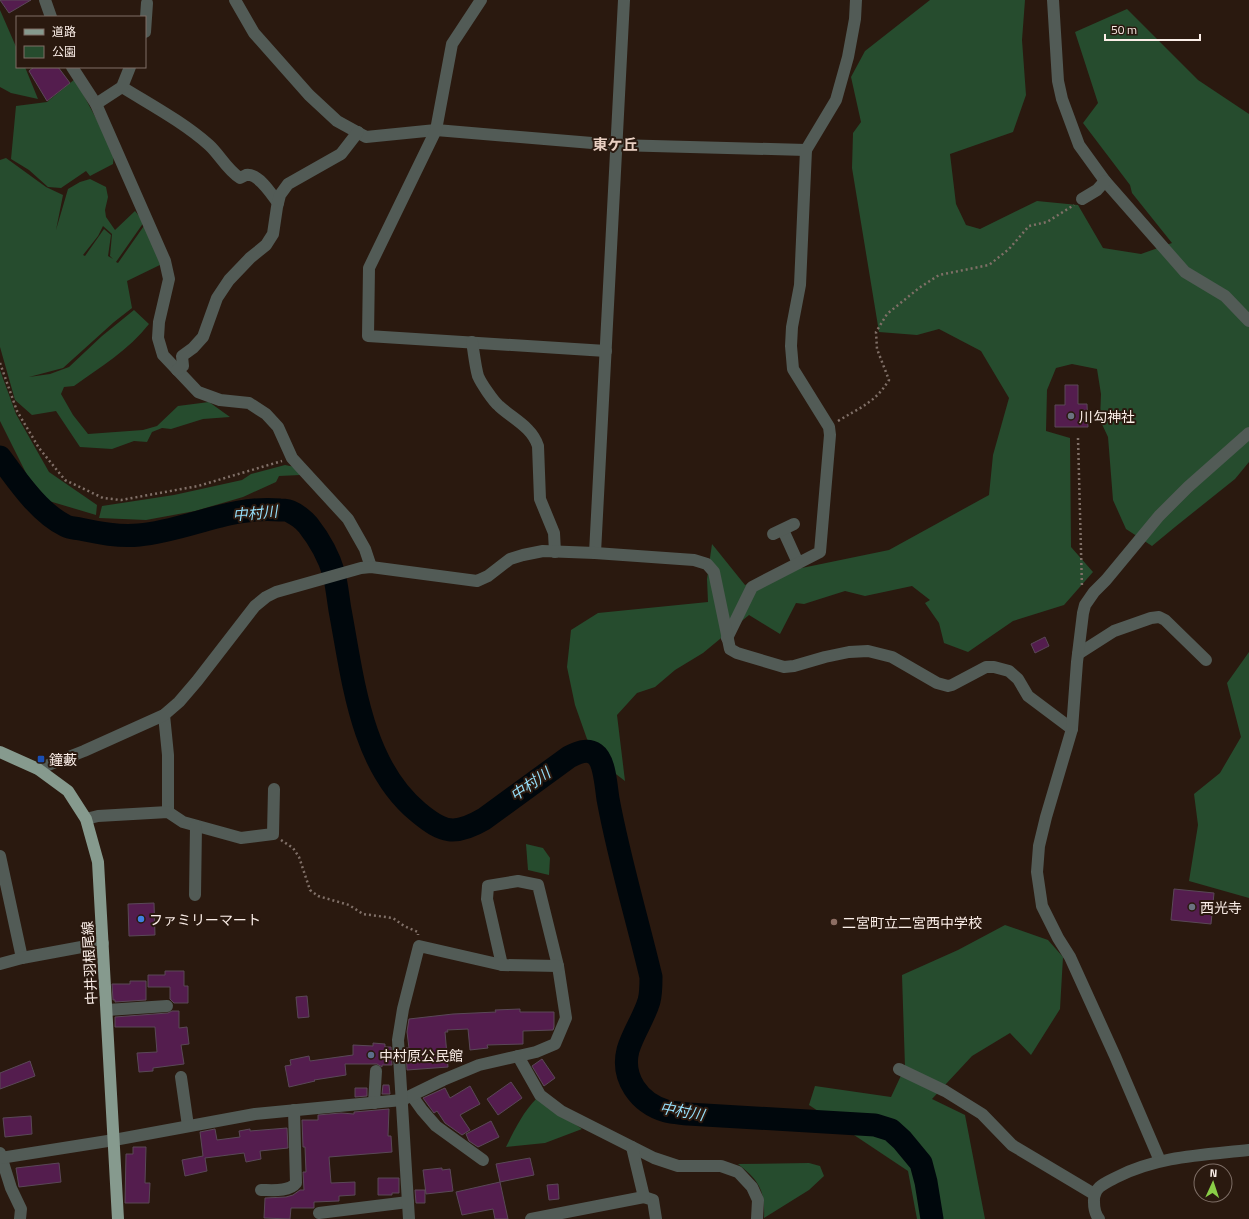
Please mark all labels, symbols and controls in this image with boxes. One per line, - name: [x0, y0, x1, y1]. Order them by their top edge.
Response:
- legend: [16, 16, 146, 68]
- scale bar: [1105, 16, 1200, 42]
- text: 50 m: [1111, 20, 1137, 39]
- text: 道路: [52, 22, 76, 41]
- text: 公園: [52, 42, 76, 61]
- district label: 東ケ丘: [592, 133, 638, 156]
- place label: 川勾神社: [1079, 406, 1135, 427]
- marker: 川勾神社: [1066, 411, 1076, 421]
- water label: 中村川: [232, 499, 280, 526]
- place label: 鐘藪: [49, 749, 77, 770]
- marker: 鐘藪: [36, 754, 46, 764]
- water label: 中村川: [505, 761, 557, 806]
- place label: 西光寺: [1200, 897, 1242, 918]
- marker: 西光寺: [1187, 902, 1197, 912]
- place label: ファミリーマート: [149, 909, 261, 930]
- place label: 二宮町立二宮西中学校: [842, 912, 982, 933]
- marker: ファミリーマート: [136, 914, 146, 924]
- marker: 二宮町立二宮西中学校: [829, 917, 839, 927]
- street label: 中井羽根尾線: [76, 921, 102, 1005]
- place label: 中村原公民館: [379, 1045, 463, 1066]
- marker: 中村原公民館: [366, 1050, 376, 1060]
- water label: 中村川: [658, 1096, 708, 1127]
- north arrow: [1193, 1163, 1233, 1203]
- text: N: [1209, 1165, 1218, 1181]

